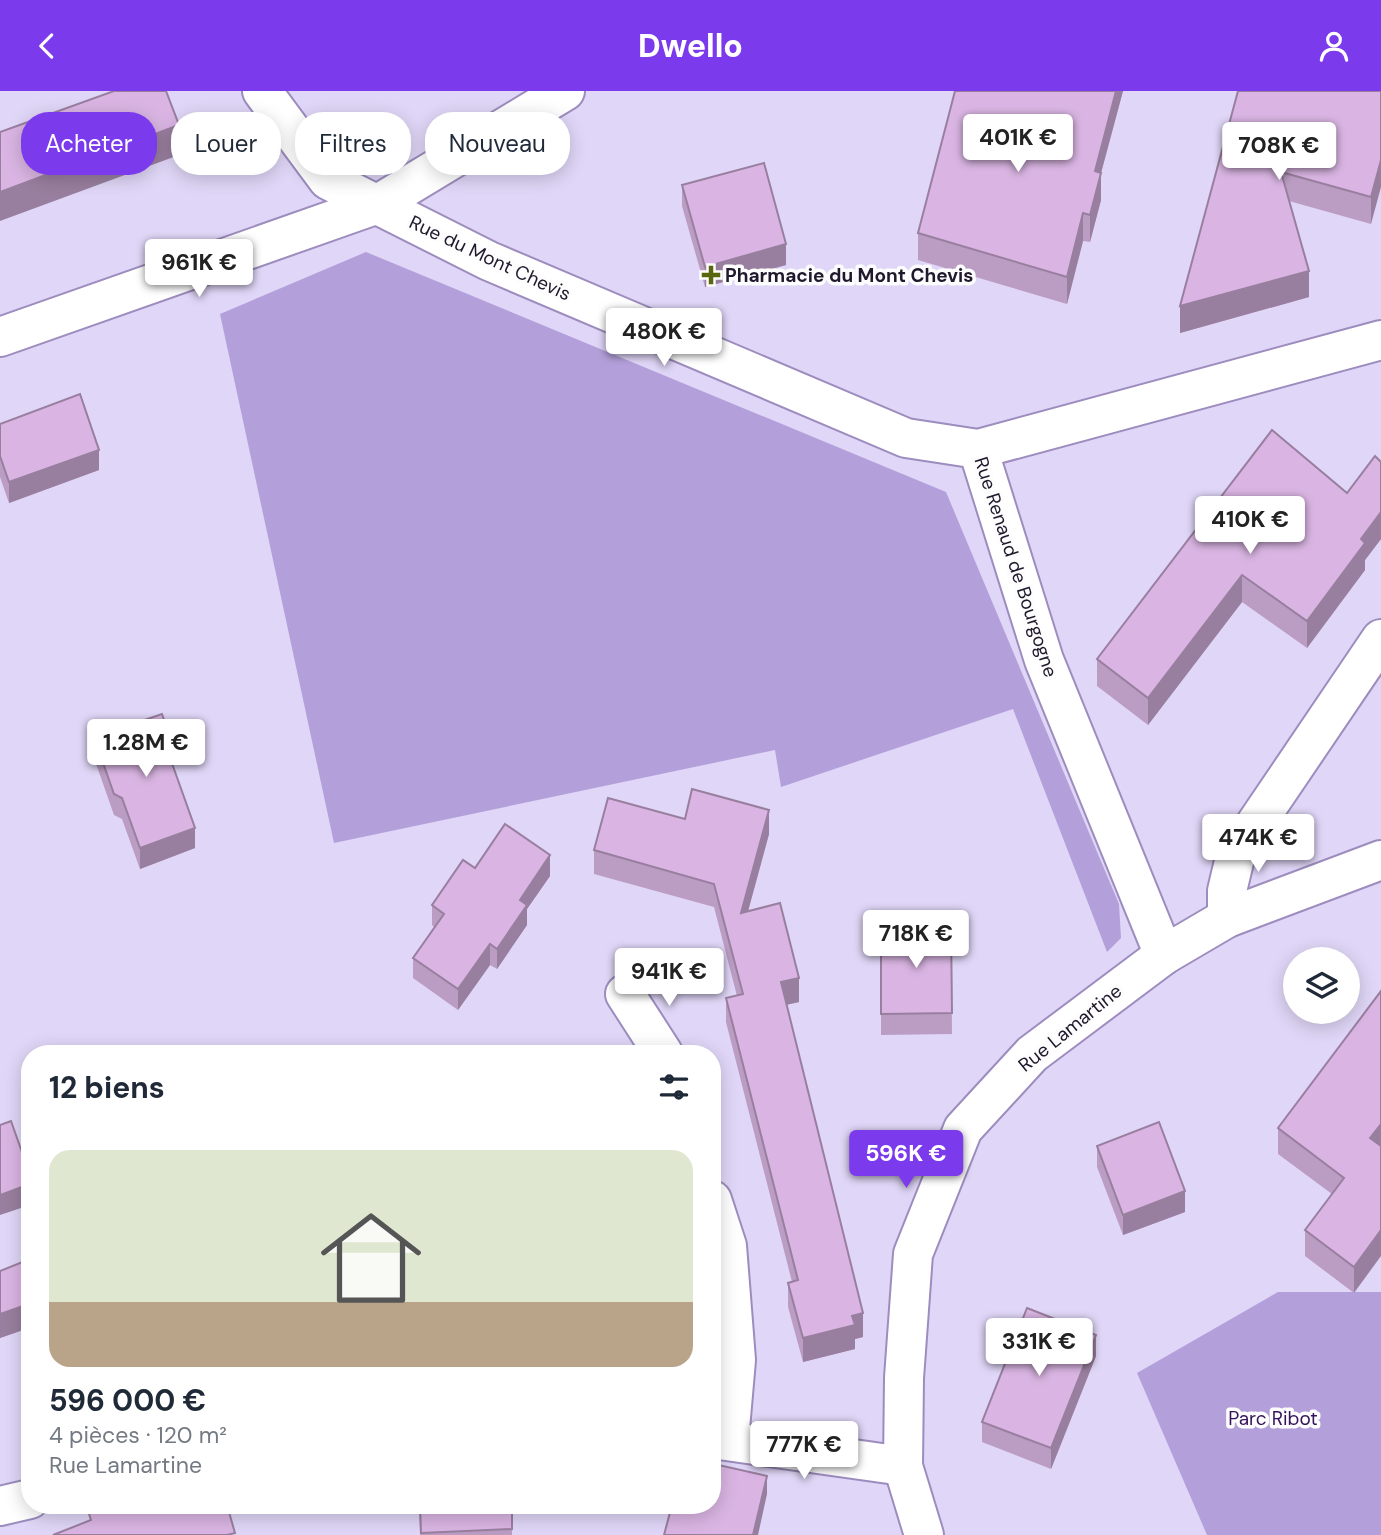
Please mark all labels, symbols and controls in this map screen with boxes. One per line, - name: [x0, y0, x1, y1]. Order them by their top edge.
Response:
- text: Dwello: [638, 25, 743, 67]
- icon: back: [28, 27, 66, 65]
- icon: person: [1315, 27, 1353, 65]
- chip: Acheter: [21, 112, 157, 175]
- chip: Louer: [171, 112, 281, 175]
- chip: Filtres: [295, 112, 411, 175]
- chip: Nouveau: [425, 112, 570, 175]
- pin: 401K €: [961, 115, 1075, 174]
- text: 401K €: [979, 122, 1057, 152]
- pin: 708K €: [1222, 123, 1336, 182]
- text: 708K €: [1238, 130, 1320, 160]
- street label: Rue du Mont Chevis: [405, 210, 575, 306]
- pin: 961K €: [142, 239, 256, 299]
- text: 961K €: [161, 247, 237, 277]
- place label: Pharmacie du Mont Chevis: [725, 263, 973, 288]
- marker: Pharmacie du Mont Chevis: [703, 267, 719, 283]
- pin: 480K €: [607, 309, 721, 368]
- text: 480K €: [622, 316, 706, 346]
- street label: Rue Renaud de Bourgogne: [969, 454, 1063, 680]
- pin: 410K €: [1193, 497, 1307, 556]
- text: 410K €: [1211, 504, 1289, 534]
- pin: 1.28M €: [81, 719, 211, 779]
- text: 1.28M €: [103, 727, 189, 757]
- pin: 474K €: [1201, 815, 1315, 874]
- text: 474K €: [1218, 822, 1298, 852]
- pin: 718K €: [859, 911, 973, 970]
- text: 718K €: [879, 918, 953, 948]
- map controls: [1283, 947, 1360, 1024]
- button: layers: [1283, 947, 1360, 1024]
- pin: 941K €: [612, 949, 726, 1008]
- text: 941K €: [631, 956, 707, 986]
- street label: Rue Lamartine: [1013, 979, 1127, 1077]
- text: 12 biens: [49, 1068, 165, 1107]
- icon: filters: [655, 1068, 693, 1106]
- pin: 596K €: [849, 1131, 963, 1190]
- text: 596K €: [865, 1138, 947, 1168]
- icon: home: [308, 1195, 434, 1321]
- pin: 331K €: [982, 1319, 1096, 1378]
- text: 331K €: [1002, 1326, 1076, 1356]
- text: 596 000 €: [49, 1381, 206, 1420]
- park label: Parc Ribot: [1228, 1406, 1318, 1431]
- text: 4 pièces · 120 m²: [49, 1420, 227, 1450]
- pin: 777K €: [747, 1421, 861, 1481]
- text: 777K €: [766, 1429, 842, 1459]
- text: Rue Lamartine: [49, 1450, 202, 1480]

